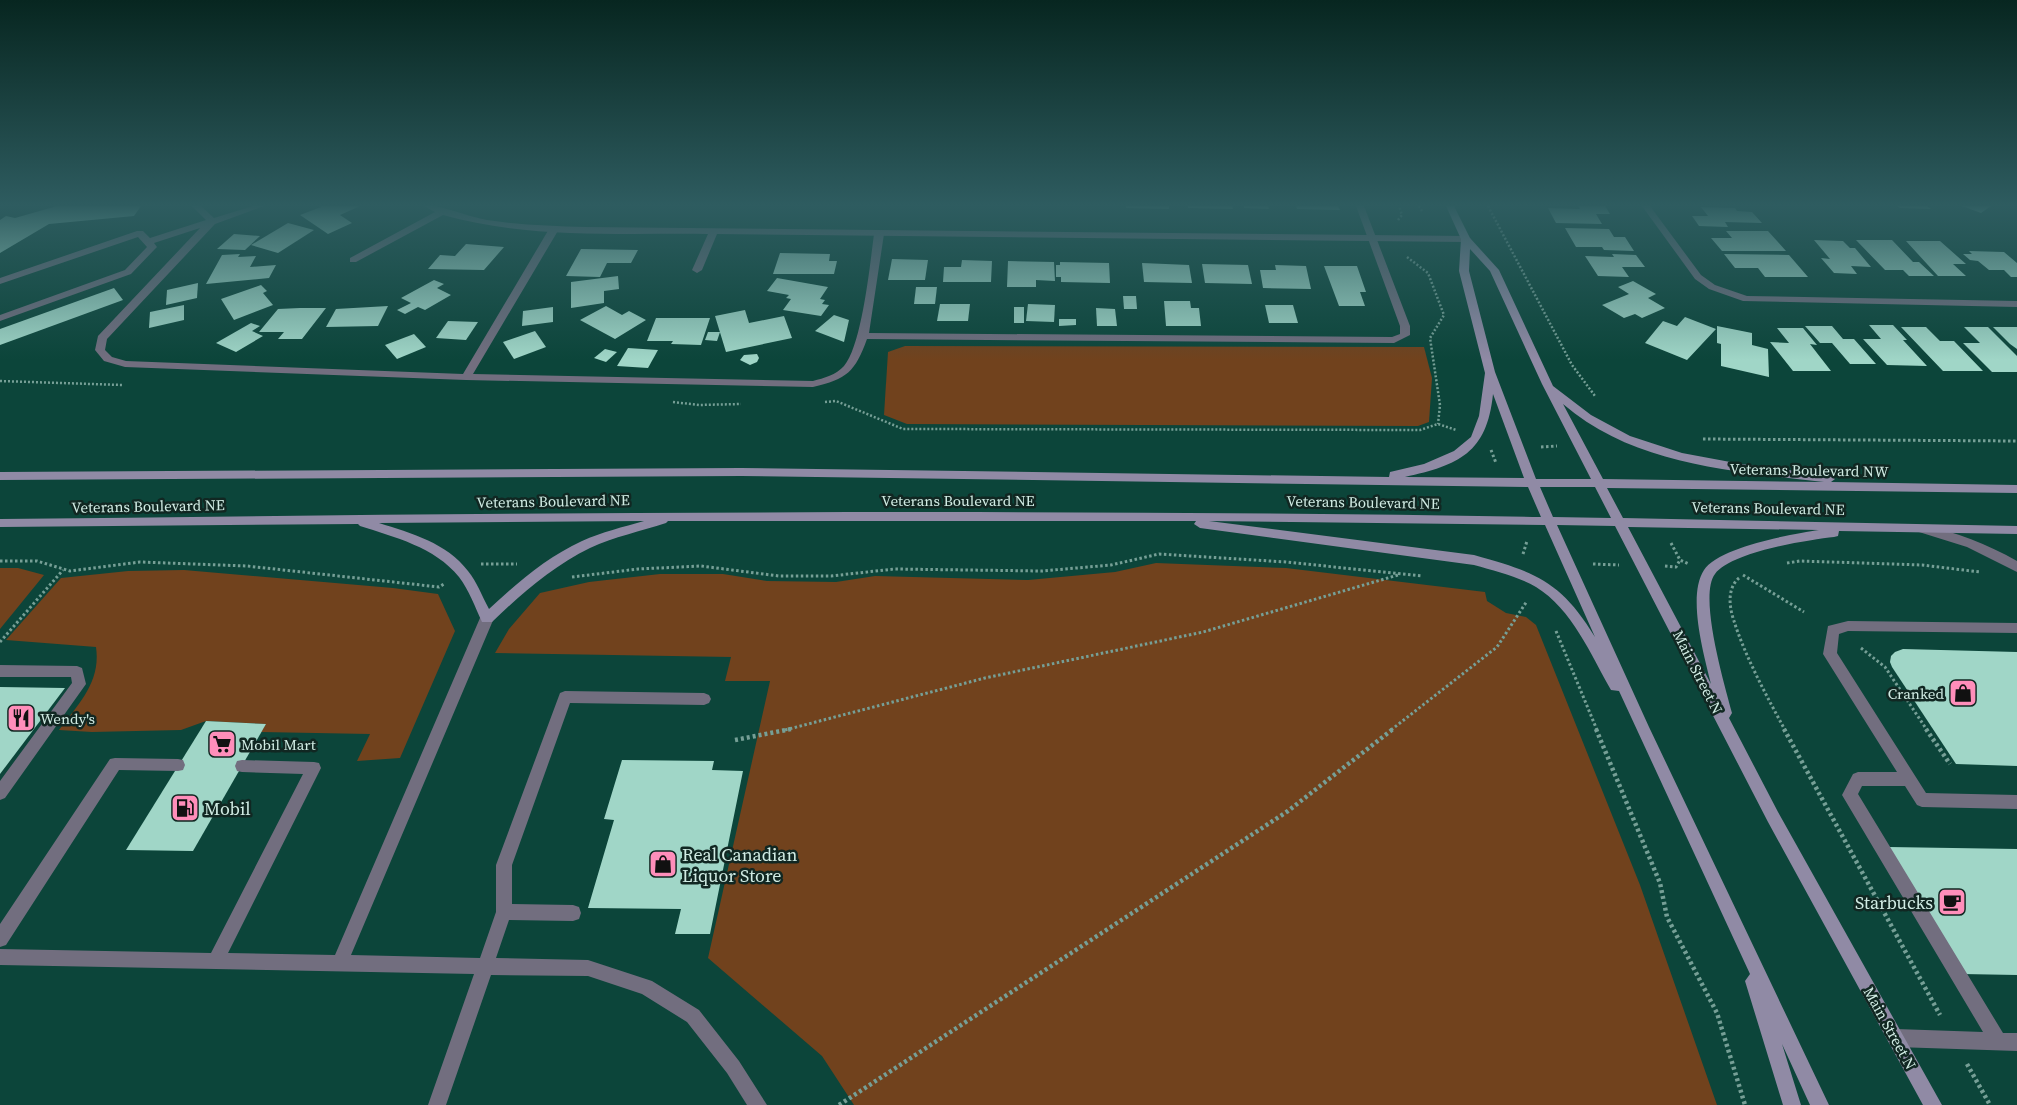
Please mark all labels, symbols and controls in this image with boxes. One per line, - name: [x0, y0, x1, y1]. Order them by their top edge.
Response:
- street label: Veterans Boulevard NW: [1729, 458, 1889, 482]
- street label: Veterans Boulevard NE: [476, 489, 630, 513]
- street label: Veterans Boulevard NE: [881, 490, 1035, 511]
- street label: Veterans Boulevard NE: [1286, 490, 1440, 514]
- street label: Veterans Boulevard NE: [71, 494, 225, 518]
- street label: Veterans Boulevard NE: [1691, 496, 1845, 520]
- street label: Main Street N: [1668, 627, 1728, 717]
- shop icon: Cranked: [1948, 678, 1978, 708]
- place label: Cranked: [1888, 683, 1944, 704]
- restaurant icon: Wendy's: [6, 703, 36, 733]
- place label: Wendy's: [40, 708, 95, 729]
- supermarket icon: Mobil Mart: [207, 729, 237, 759]
- place label: Mobil Mart: [241, 734, 316, 755]
- fuel station icon: Mobil: [170, 793, 200, 823]
- place label: Mobil: [204, 796, 251, 821]
- place label: Real Canadian Liquor Store: [682, 842, 797, 888]
- shop icon: Real Canadian Liquor Store: [648, 849, 678, 879]
- cafe icon: Starbucks: [1937, 887, 1967, 917]
- place label: Starbucks: [1855, 890, 1933, 915]
- street label: Main Street N: [1859, 983, 1921, 1073]

